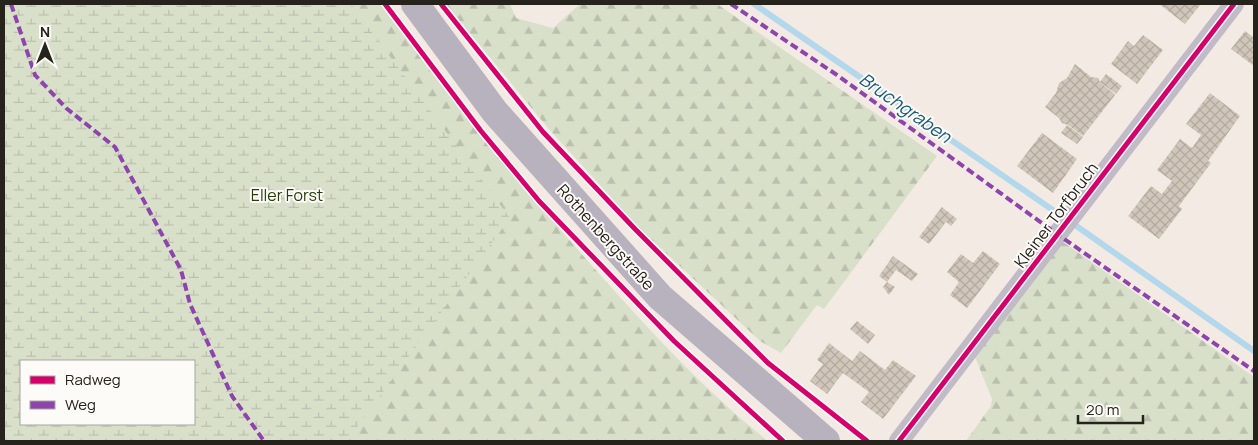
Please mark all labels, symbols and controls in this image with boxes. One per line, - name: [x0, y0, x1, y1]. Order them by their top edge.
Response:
- north arrow: [20, 20, 70, 70]
- text: N: [40, 22, 50, 41]
- water label: Bruchgraben: [855, 67, 957, 149]
- street label: Kleiner Torfbruch: [1009, 158, 1103, 272]
- street label: Rothenbergstraße: [552, 179, 660, 295]
- park label: Eller Forst: [251, 184, 323, 206]
- legend: [20, 360, 195, 425]
- text: Radweg: [65, 369, 121, 390]
- scale bar: [1078, 392, 1143, 424]
- text: Weg: [65, 394, 96, 415]
- text: 20 m: [1086, 399, 1119, 420]

